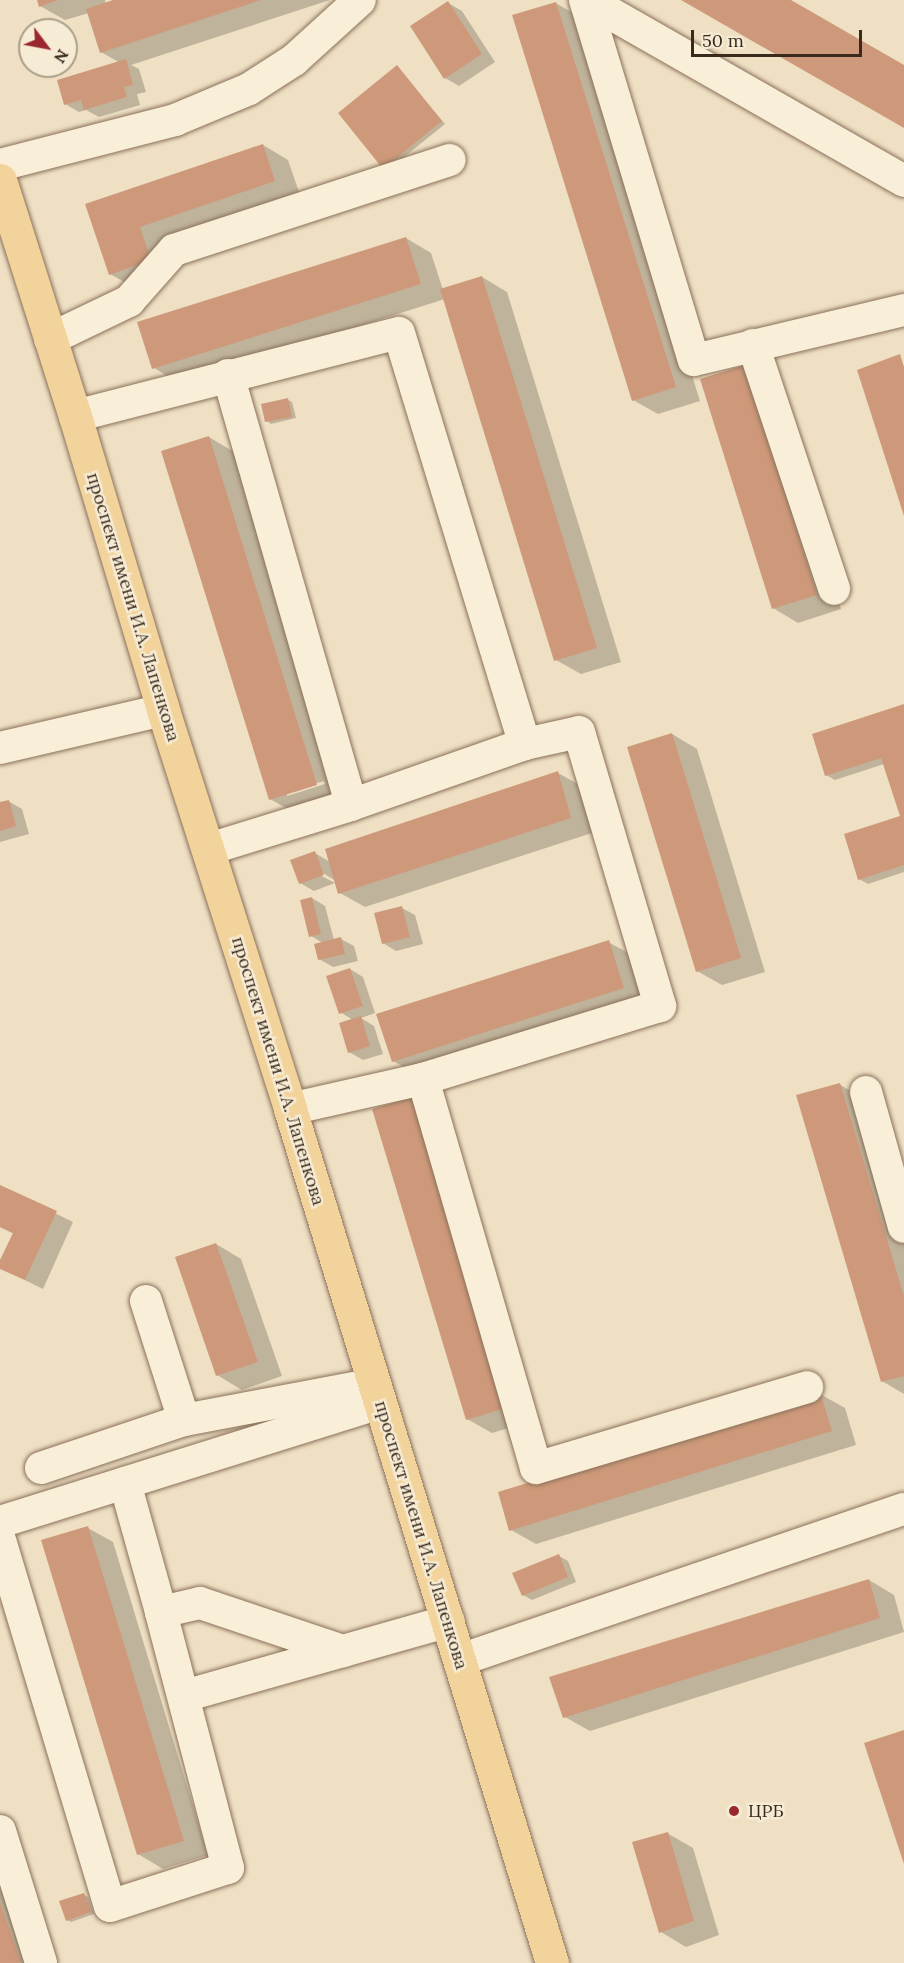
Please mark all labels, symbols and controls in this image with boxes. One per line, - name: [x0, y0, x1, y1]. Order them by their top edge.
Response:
- north arrow: [18, 18, 78, 78]
- scale bar: [694, 18, 865, 56]
- text: 50 m: [702, 29, 744, 52]
- text: N: [50, 46, 73, 67]
- street label: проспект имени И.А. Лапенкова: [82, 470, 184, 744]
- street label: проспект имени И.А. Лапенкова: [227, 934, 329, 1208]
- street label: проспект имени И.А. Лапенкова: [370, 1398, 472, 1672]
- place label: ЦРБ: [748, 1800, 784, 1822]
- marker: ЦРБ: [725, 1802, 743, 1820]

